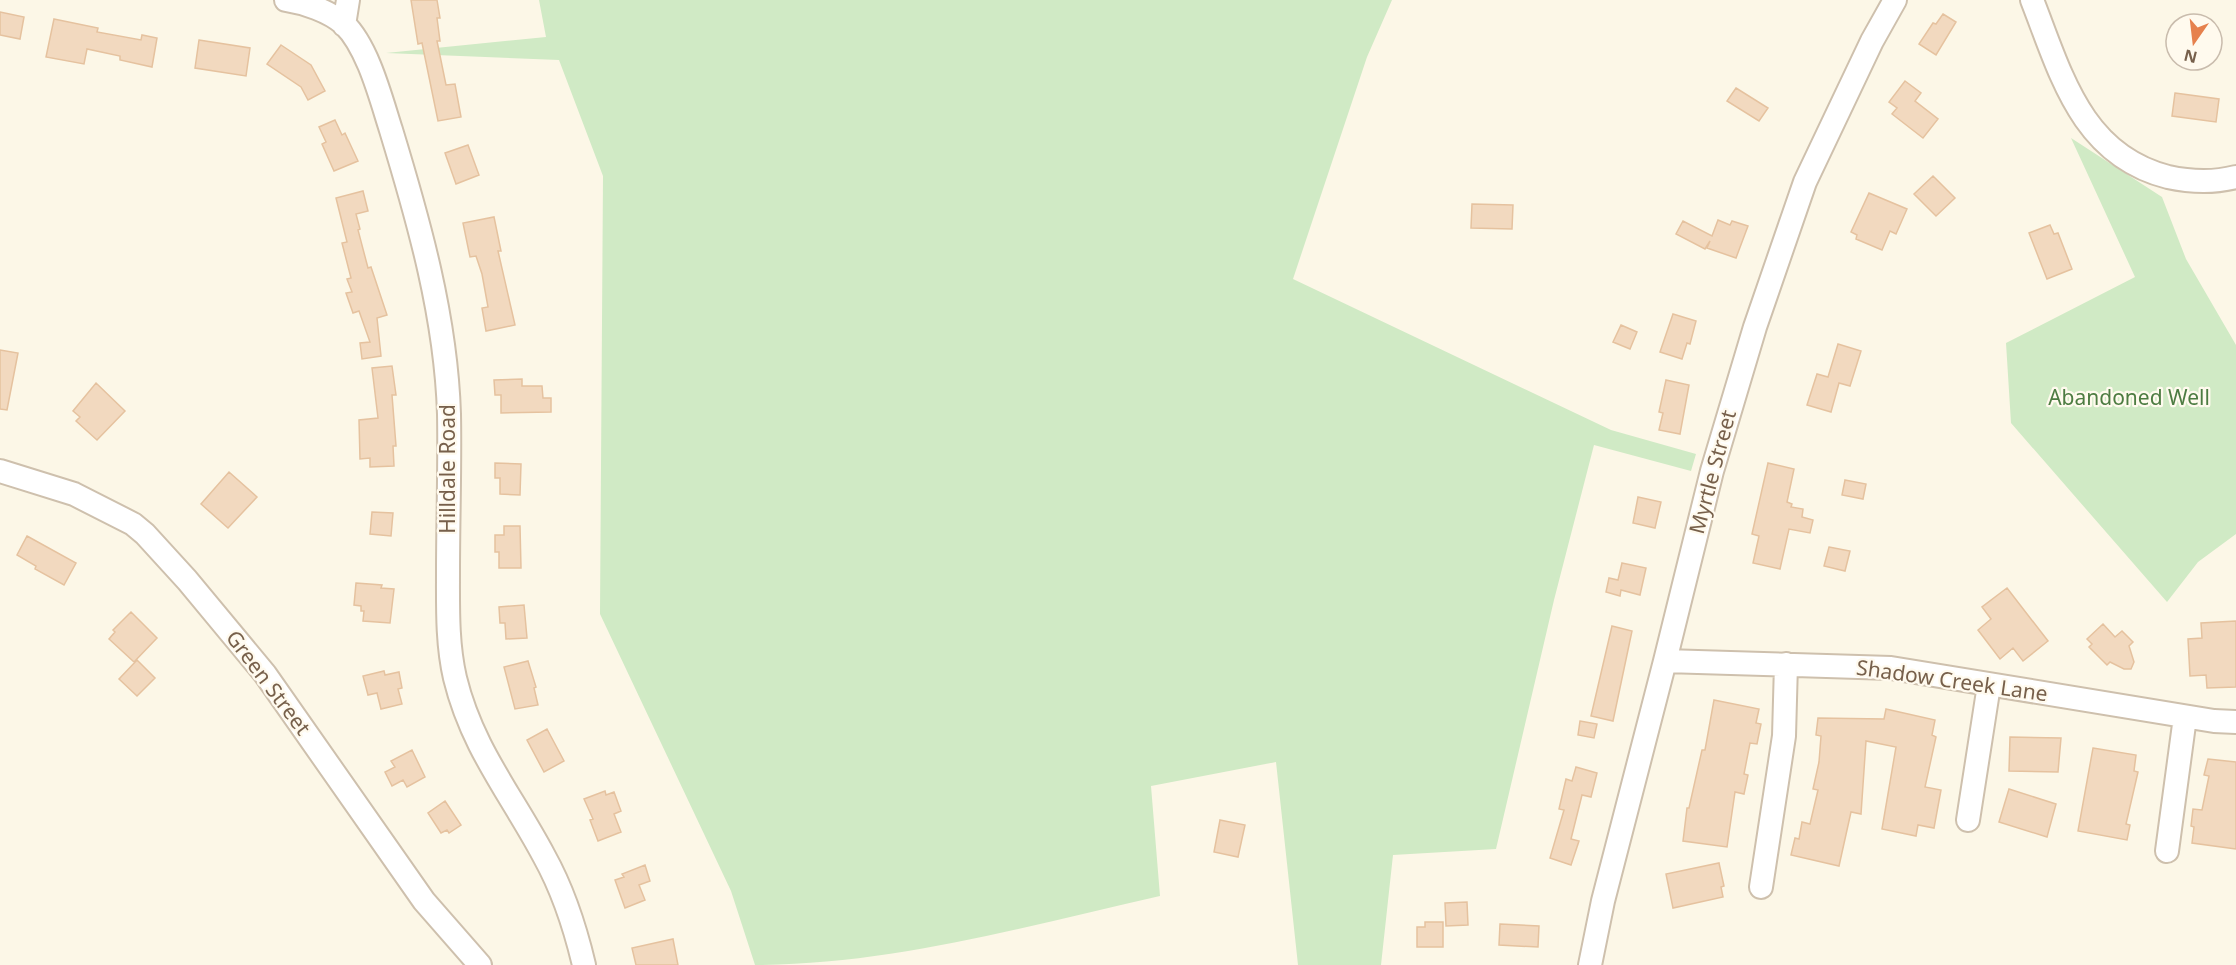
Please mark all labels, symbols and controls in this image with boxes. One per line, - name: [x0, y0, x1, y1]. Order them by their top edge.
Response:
- north arrow: [2164, 12, 2224, 72]
- text: N: [2181, 44, 2199, 69]
- park label: Abandoned Well: [2048, 383, 2210, 411]
- street label: Hilldale Road: [433, 404, 461, 534]
- street label: Myrtle Street: [1682, 406, 1742, 537]
- street label: Green Street: [220, 624, 318, 741]
- street label: Shadow Creek Lane: [1855, 653, 2050, 707]

